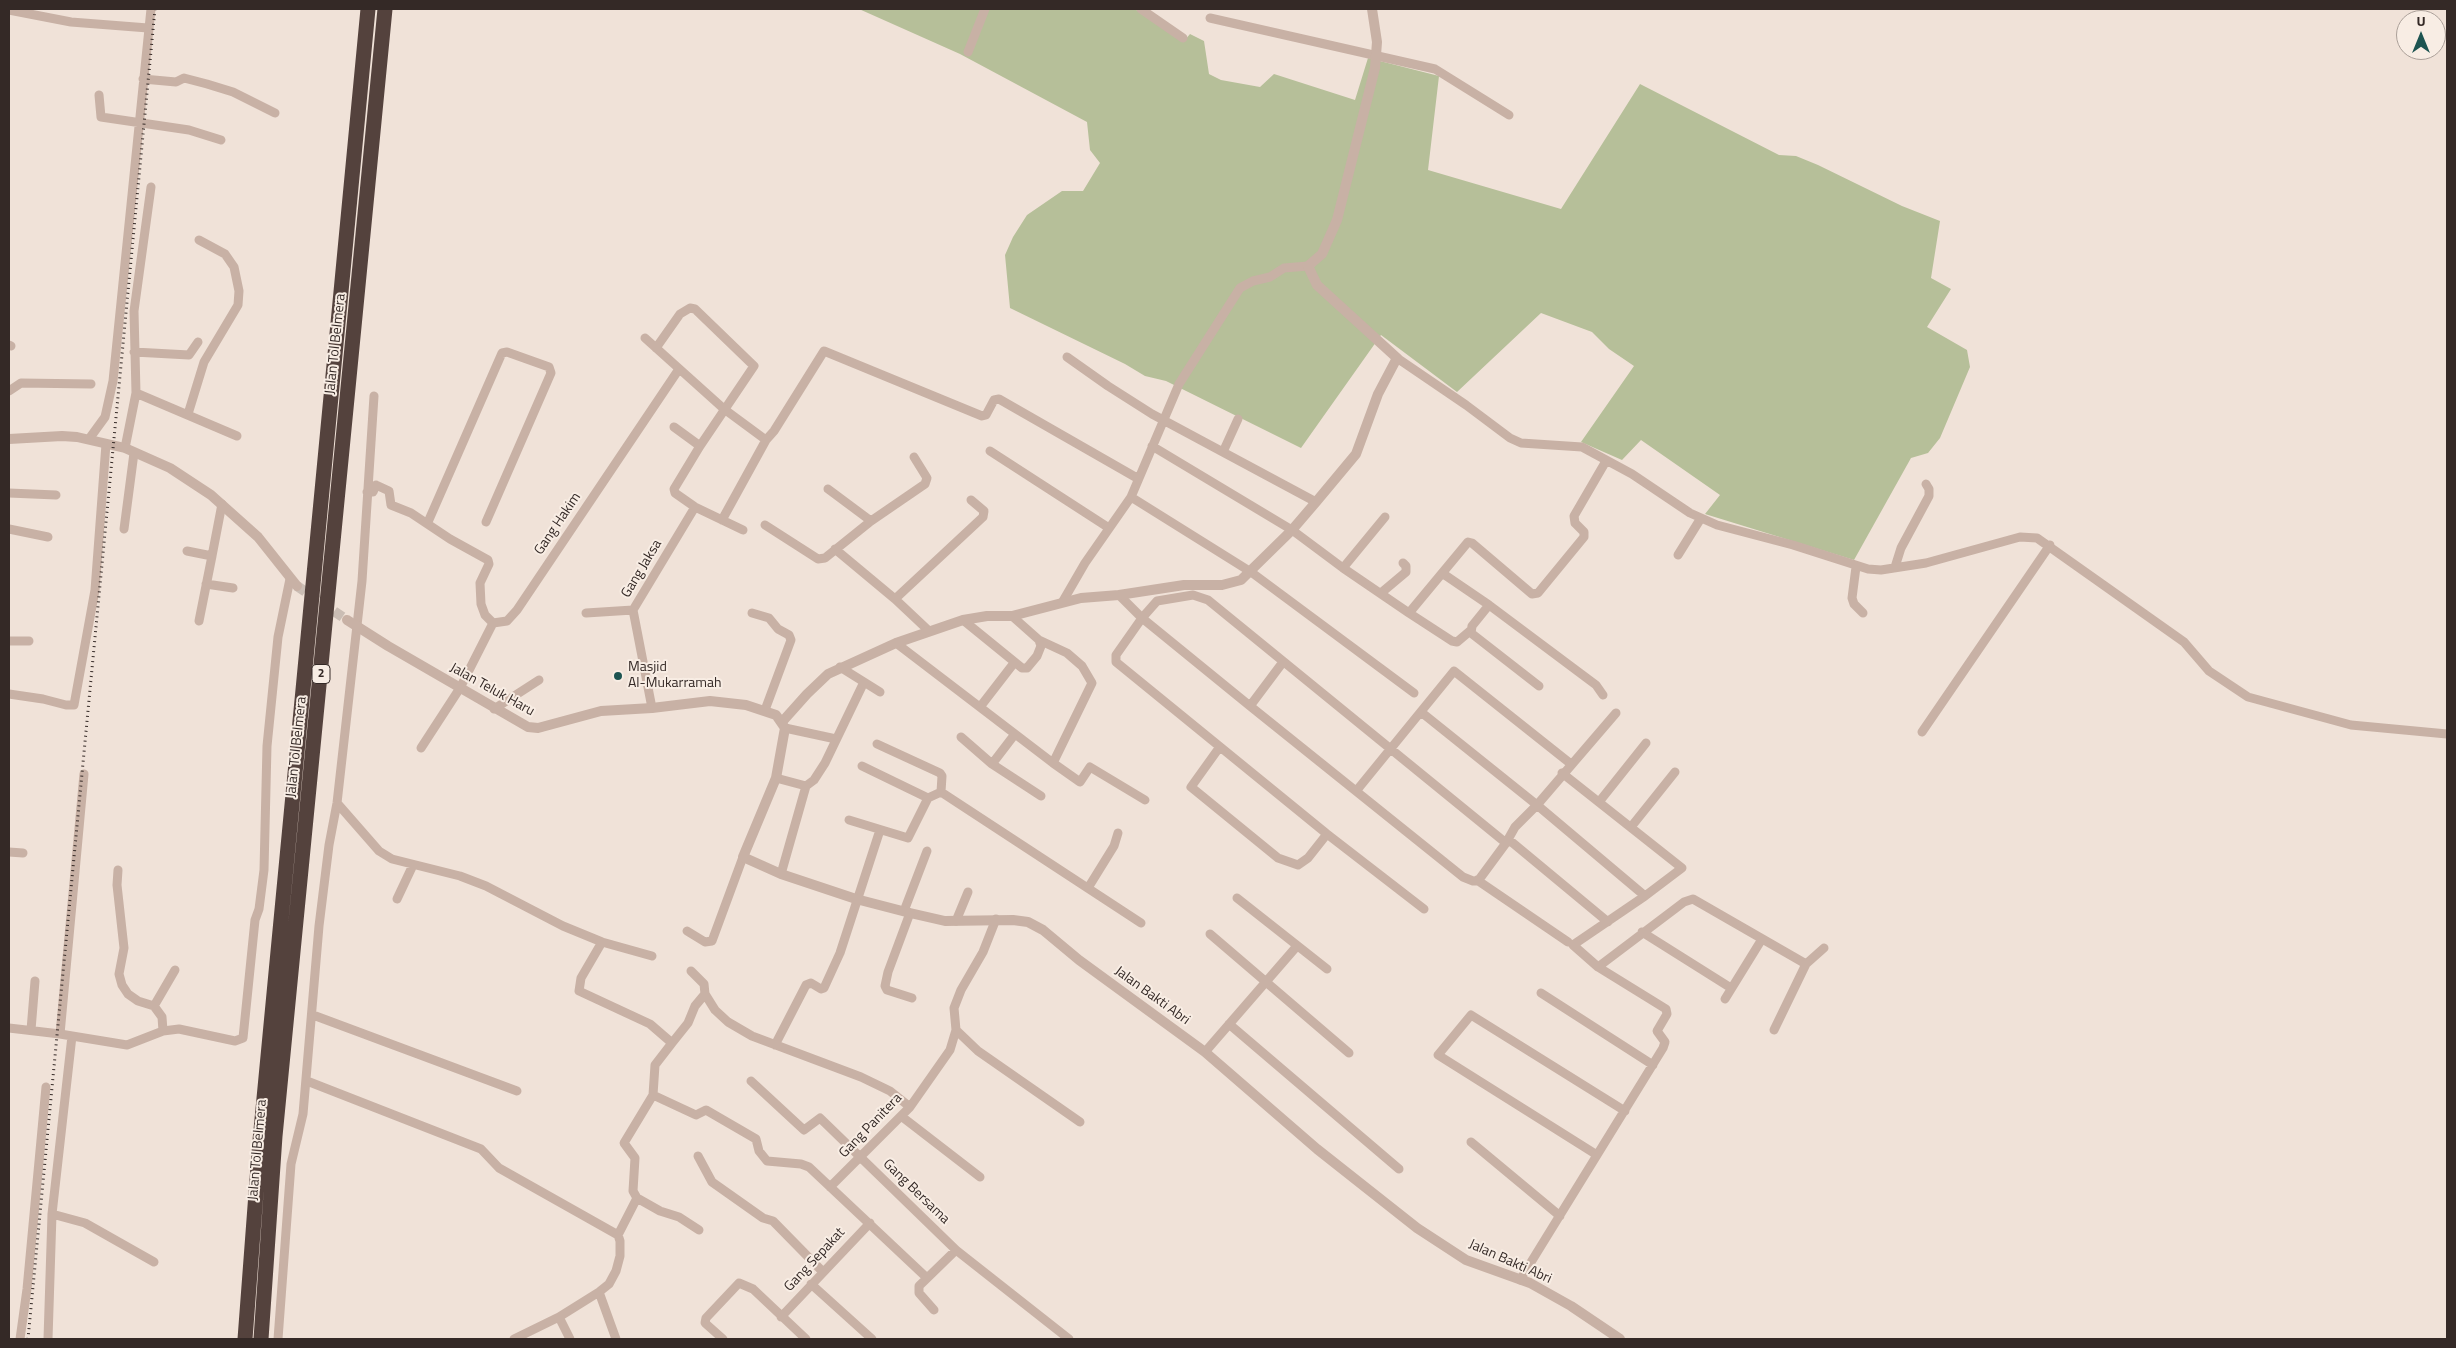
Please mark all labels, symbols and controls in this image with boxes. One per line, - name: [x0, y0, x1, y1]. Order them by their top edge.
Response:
- north arrow: [2396, 10, 2446, 60]
- text: U: [2416, 10, 2426, 31]
- street label: Jalan Tol Belmera: [322, 293, 350, 395]
- street label: Gang Hakim: [531, 490, 585, 558]
- street label: Gang Jaksa: [618, 537, 666, 601]
- street label: Jalan Teluk Haru: [447, 660, 537, 720]
- place label: Masjid Al-Mukarramah: [628, 660, 722, 692]
- road number: 2: [312, 664, 330, 684]
- marker: Masjid Al-Mukarramah: [612, 670, 624, 682]
- street label: Jalan Tol Belmera: [283, 696, 311, 798]
- street label: Jalan Bakti Abri: [1111, 963, 1193, 1029]
- street label: Gang Panitera: [836, 1090, 906, 1162]
- street label: Jalan Tol Belmera: [245, 1099, 271, 1201]
- street label: Gang Bersama: [879, 1156, 953, 1228]
- street label: Gang Sepakat: [781, 1225, 849, 1295]
- street label: Jalan Bakti Abri: [1466, 1236, 1554, 1288]

